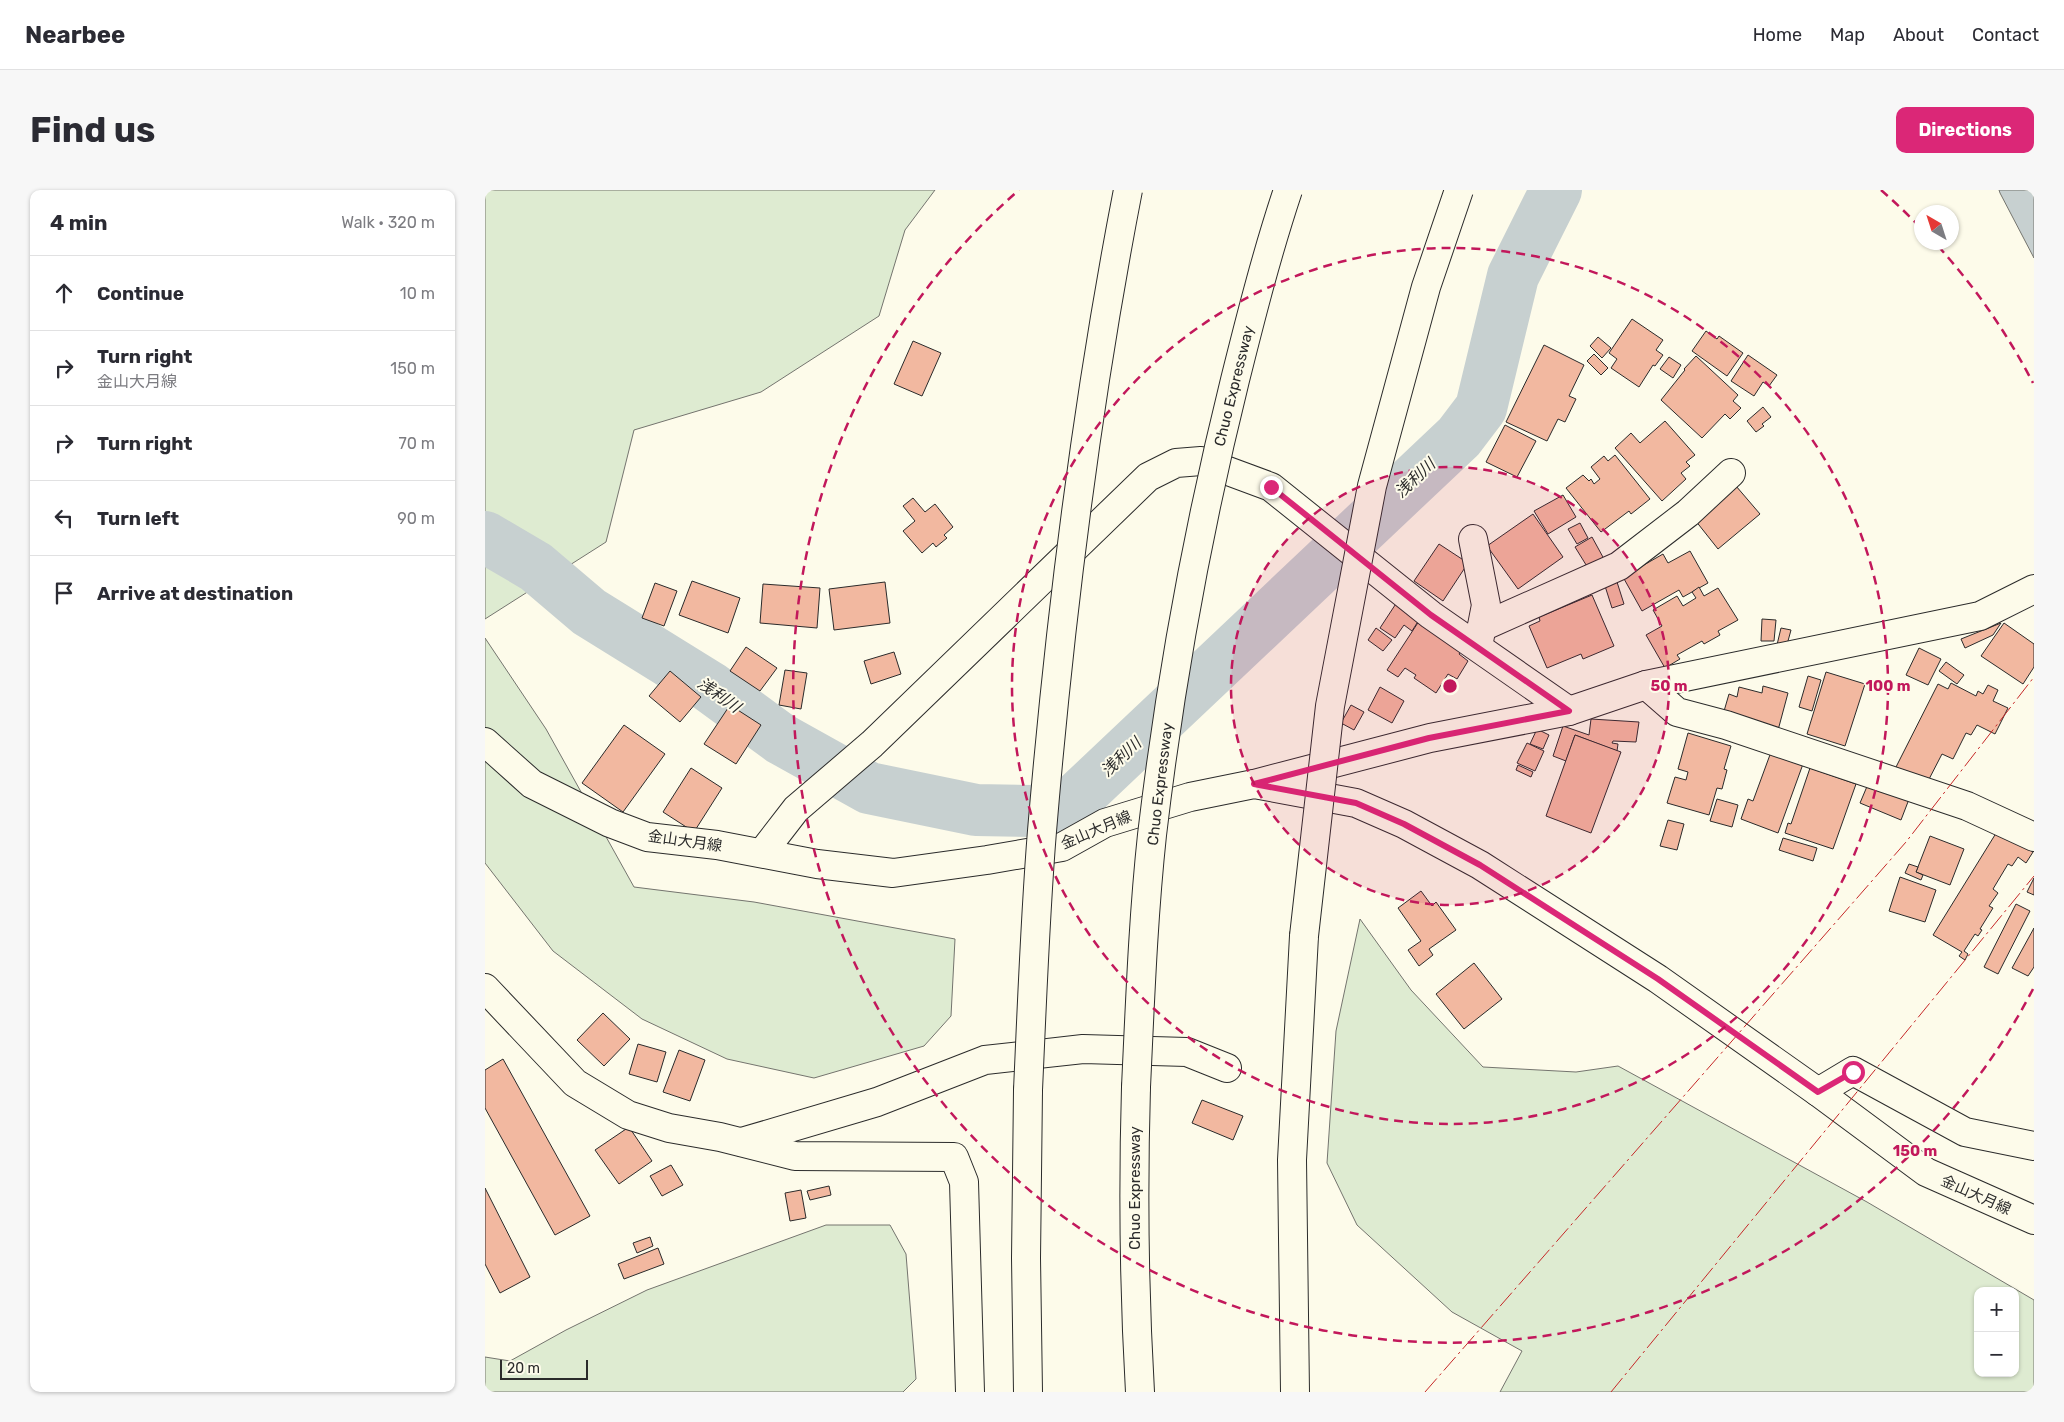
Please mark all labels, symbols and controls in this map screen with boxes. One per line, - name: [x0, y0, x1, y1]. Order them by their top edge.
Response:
- text: Nearbee: [25, 21, 125, 49]
- text: Home: [1753, 24, 1802, 46]
- text: Map: [1830, 24, 1865, 46]
- text: About: [1893, 24, 1944, 46]
- text: Contact: [1972, 24, 2039, 46]
- button: Directions: [1896, 107, 2034, 153]
- text: Find us: [30, 109, 155, 151]
- north arrow: [1914, 205, 1959, 250]
- text: 4 min: [50, 210, 108, 235]
- text: Walk · 320 m: [341, 213, 435, 232]
- icon: ahead: [50, 279, 78, 307]
- text: Continue: [97, 282, 184, 305]
- text: 10 m: [400, 284, 435, 303]
- street label: Chuo Expressway: [1210, 324, 1258, 448]
- text: Turn right: [97, 345, 192, 368]
- icon: right: [50, 354, 78, 382]
- text: 150 m: [390, 359, 435, 378]
- text: 金山大月線: [97, 372, 177, 391]
- icon: right: [50, 429, 78, 457]
- text: Turn right: [97, 432, 192, 455]
- text: 70 m: [398, 434, 435, 453]
- water label: 浅利川: [1391, 453, 1440, 501]
- route end: [1260, 476, 1283, 499]
- icon: left: [50, 504, 78, 532]
- text: Turn left: [97, 507, 179, 530]
- text: 90 m: [397, 509, 435, 528]
- icon: arrive: [50, 579, 78, 607]
- text: Arrive at destination: [97, 582, 293, 605]
- water label: 浅利川: [694, 673, 746, 718]
- centre of rings: [1441, 677, 1459, 695]
- text: 50 m: [1651, 677, 1687, 695]
- text: 100 m: [1866, 677, 1910, 695]
- street label: Chuo Expressway: [1144, 721, 1176, 847]
- water label: 浅利川: [1097, 732, 1146, 780]
- street label: 金山大月線: [1058, 807, 1134, 853]
- street label: 金山大月線: [647, 827, 723, 855]
- route start: [1842, 1061, 1865, 1084]
- street label: Chuo Expressway: [1126, 1126, 1144, 1250]
- text: 150 m: [1893, 1142, 1937, 1160]
- street label: 金山大月線: [1938, 1172, 2014, 1218]
- map controls: [1974, 1287, 2019, 1377]
- button: +: [1974, 1287, 2019, 1332]
- button: −: [1974, 1332, 2019, 1377]
- scale bar: [500, 1357, 587, 1380]
- text: 20 m: [507, 1360, 540, 1377]

